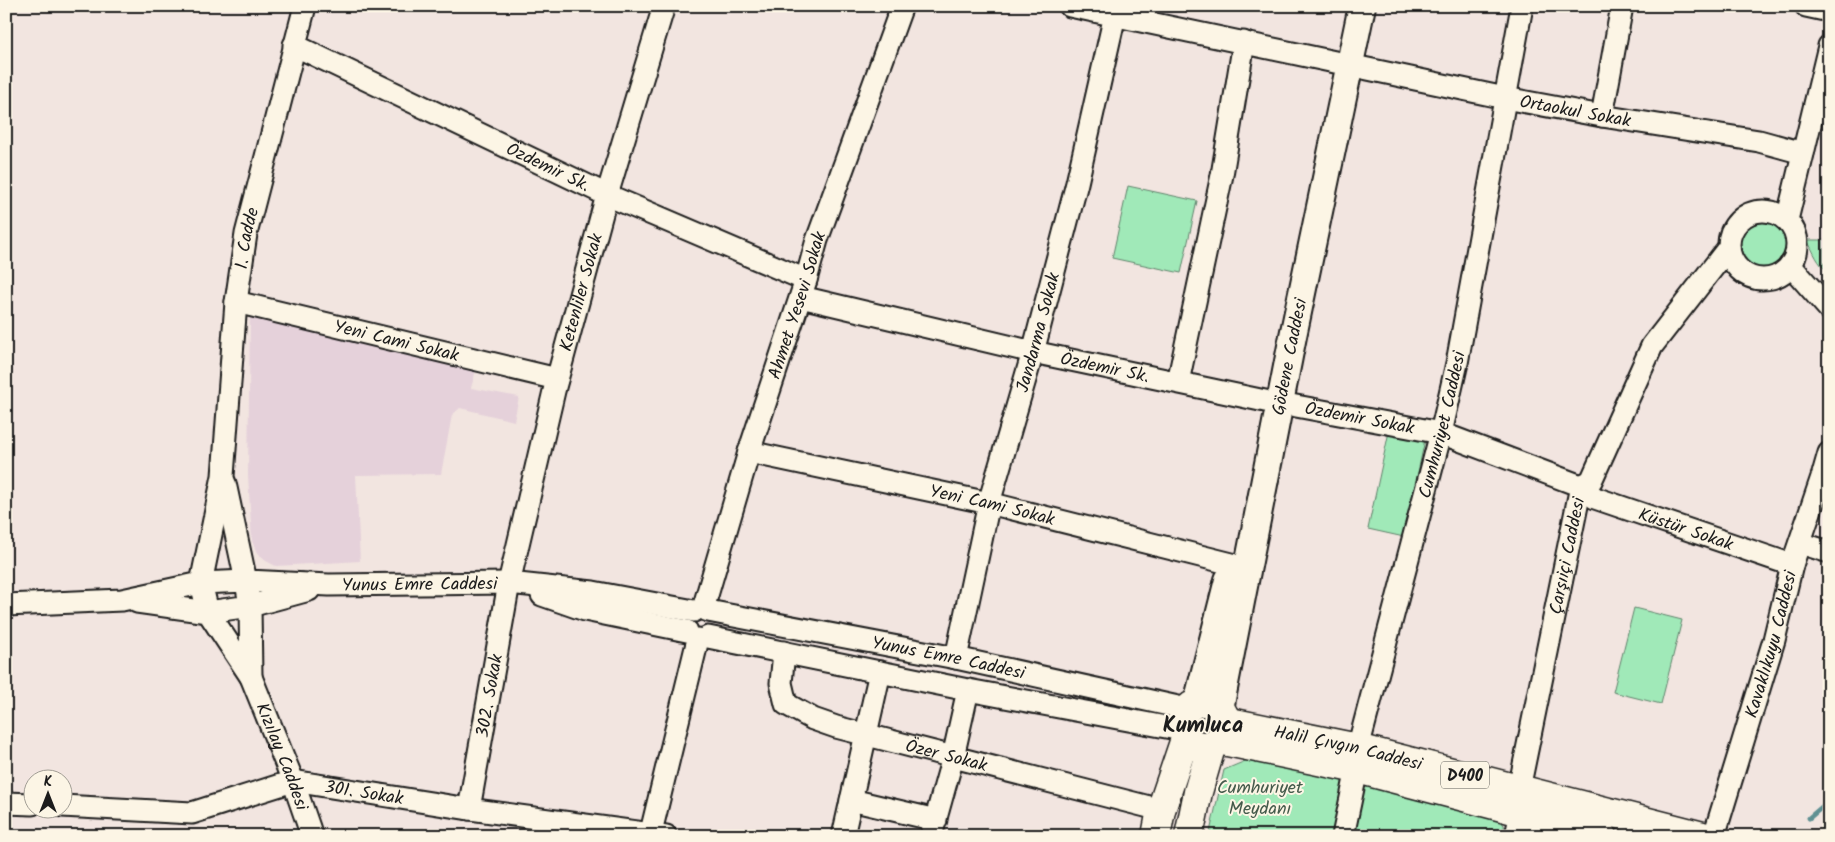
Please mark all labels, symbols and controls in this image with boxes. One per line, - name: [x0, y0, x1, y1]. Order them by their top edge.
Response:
- street label: Ortaokul Sokak: [1517, 88, 1633, 136]
- street label: Özdemir Sk.: [501, 136, 595, 201]
- street label: 1. Cadde: [228, 204, 268, 271]
- street label: Ahmet Yesevi Sokak: [761, 227, 835, 383]
- street label: Ketenliler Sokak: [552, 230, 612, 355]
- street label: Jandarma Sokak: [1009, 269, 1069, 396]
- street label: Gödene Caddesi: [1265, 295, 1317, 418]
- street label: Yeni Cami Sokak: [331, 313, 462, 371]
- street label: Özdemir Sk.: [1058, 345, 1152, 392]
- street label: Cumhuriyet Caddesi: [1411, 349, 1475, 502]
- street label: Özdemir Sokak: [1302, 395, 1417, 444]
- street label: Yeni Cami Sokak: [927, 478, 1058, 535]
- street label: Çarşıiçi Caddesi: [1542, 494, 1594, 617]
- street label: Küstür Sokak: [1634, 501, 1737, 560]
- street label: Kavaklıkuyu Caddesi: [1738, 567, 1806, 722]
- street label: Yunus Emre Caddesi: [342, 570, 498, 601]
- street label: Yunus Emre Caddesi: [869, 629, 1028, 689]
- street label: 302. Sokak: [469, 651, 512, 740]
- street label: Kızılay Caddesi: [247, 699, 315, 815]
- district label: Kumluca: [1163, 709, 1243, 744]
- street label: Halil Çıvgın Caddesi: [1271, 718, 1426, 780]
- street label: Özer Sokak: [902, 732, 991, 781]
- road number: D400: [1441, 762, 1489, 788]
- north arrow: [22, 770, 72, 820]
- text: K: [44, 771, 53, 793]
- street label: 301. Sokak: [322, 773, 406, 814]
- park label: Cumhuriyet Meydanı: [1217, 774, 1304, 824]

